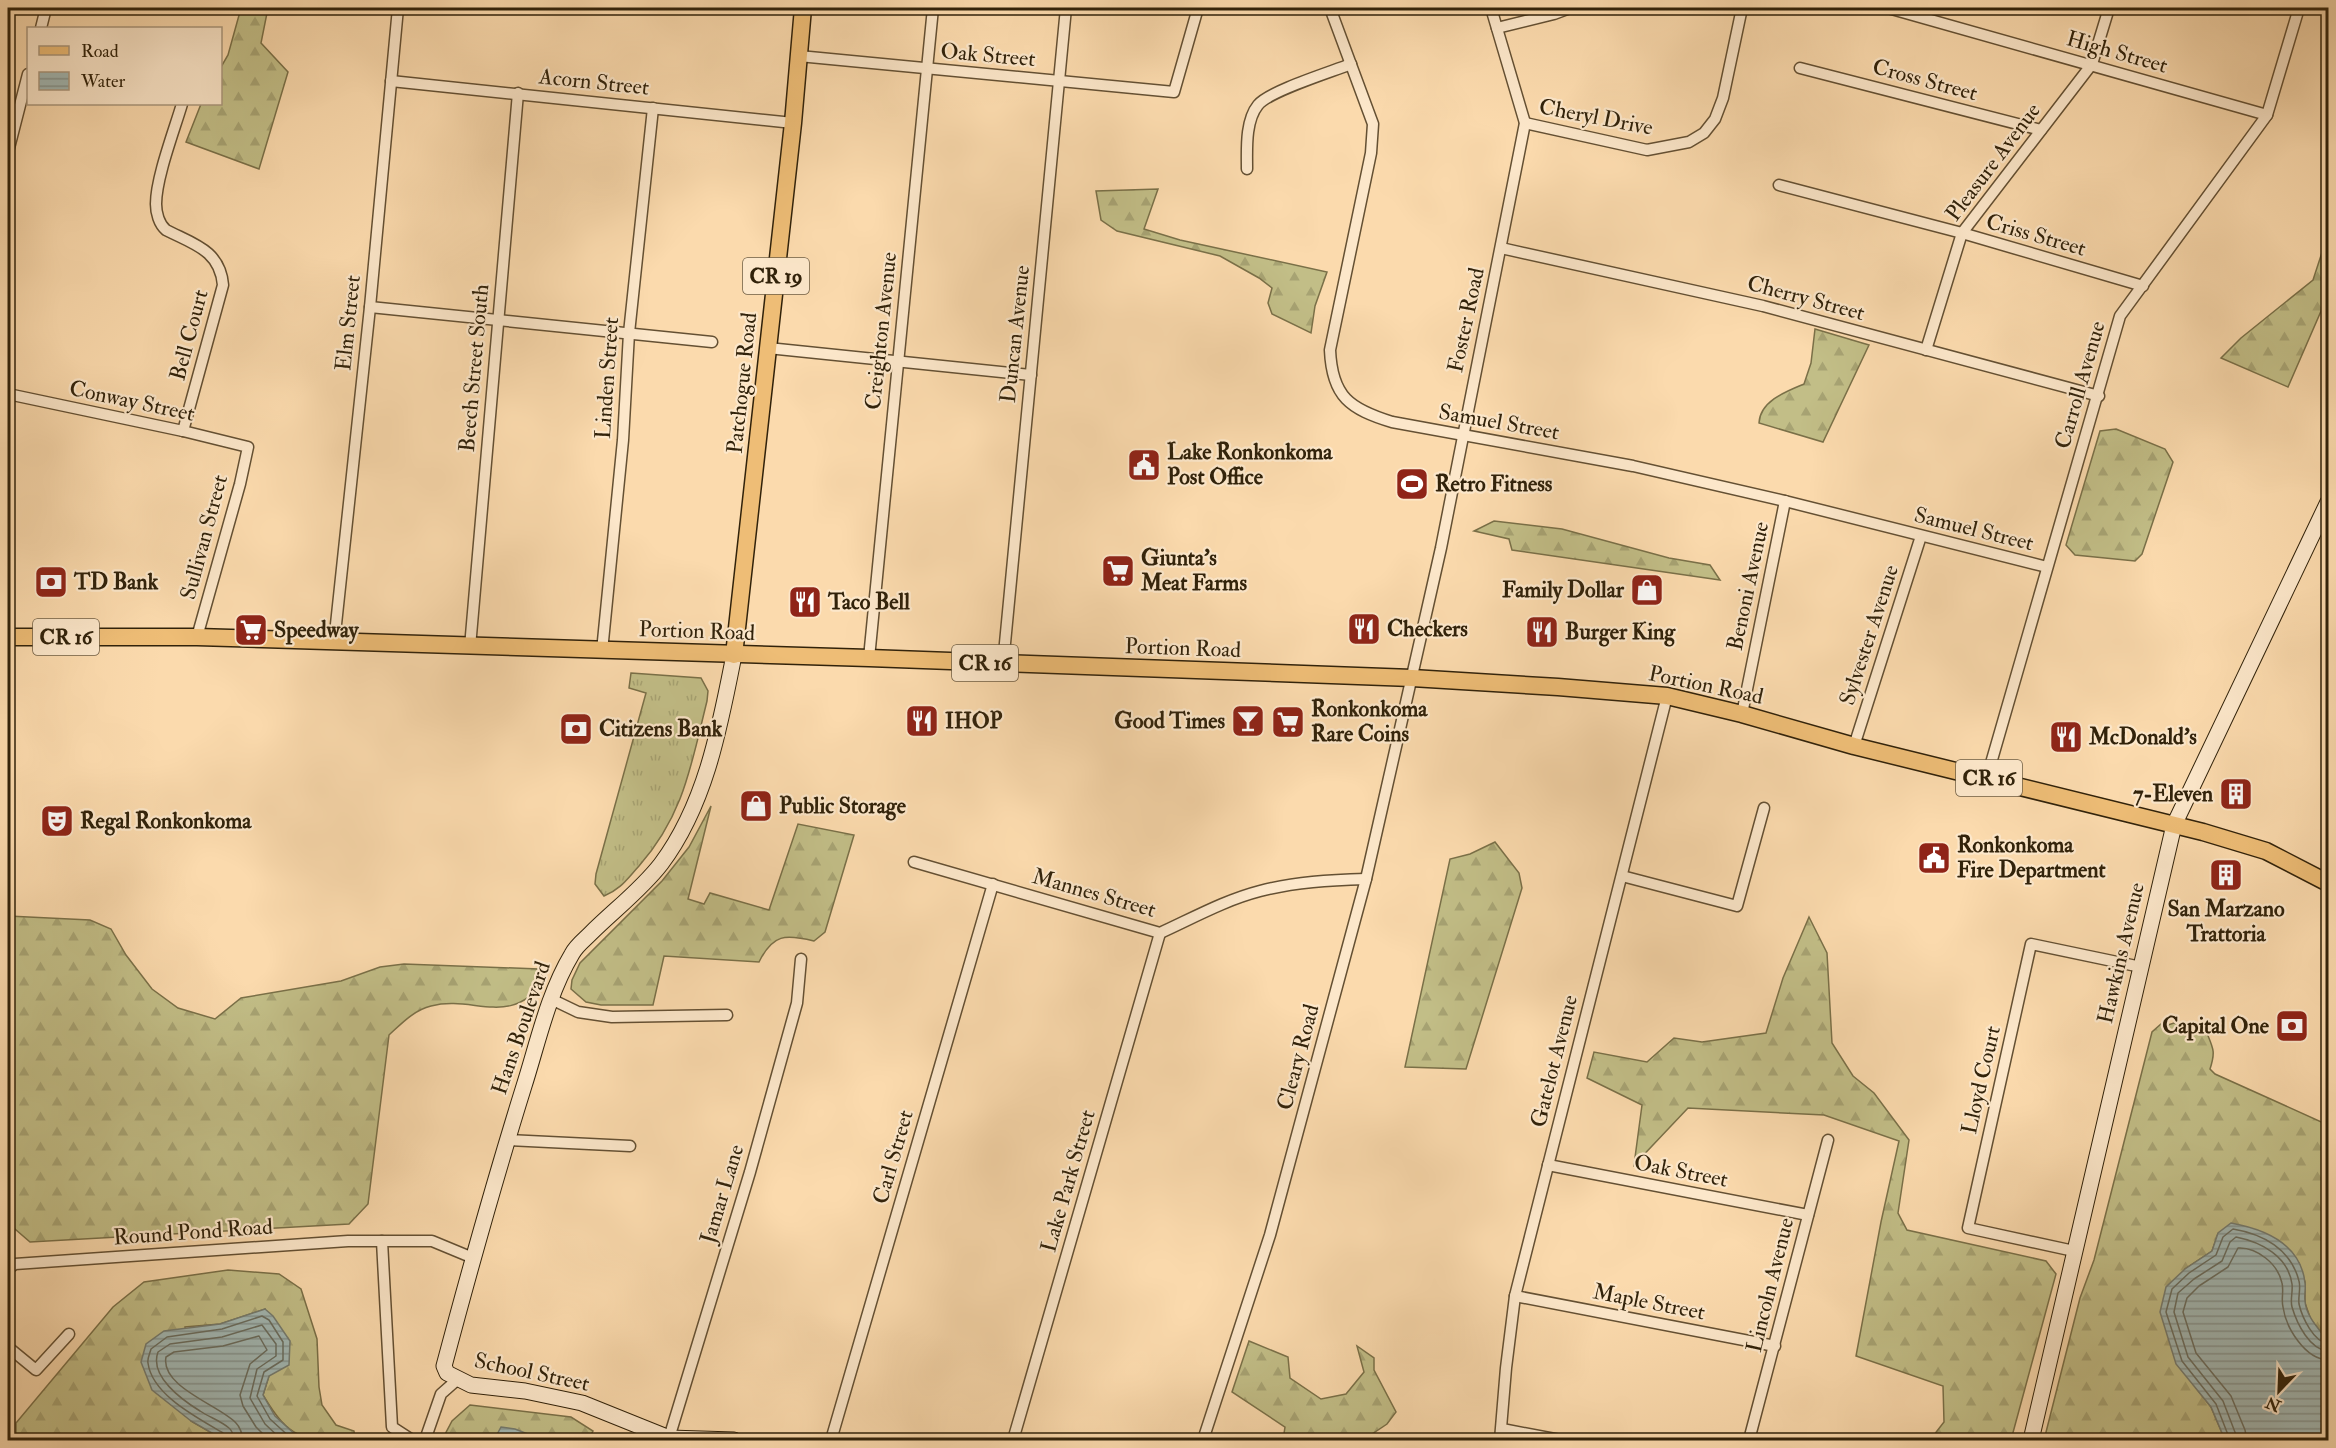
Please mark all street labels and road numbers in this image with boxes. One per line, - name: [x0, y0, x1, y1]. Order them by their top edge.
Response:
- street label: High Street: [2063, 24, 2171, 80]
- street label: Oak Street: [939, 37, 1037, 73]
- street label: Cross Street: [1870, 53, 1980, 107]
- street label: Acorn Street: [537, 62, 650, 102]
- street label: Cheryl Drive: [1537, 92, 1655, 142]
- street label: Pleasure Avenue: [1939, 97, 2047, 227]
- street label: Criss Street: [1983, 207, 2089, 263]
- street label: Creighton Avenue: [859, 251, 903, 411]
- road number: CR 19: [743, 258, 809, 294]
- street label: Duncan Avenue: [994, 264, 1036, 404]
- street label: Foster Road: [1441, 265, 1491, 375]
- street label: Cherry Street: [1744, 269, 1868, 327]
- street label: Elm Street: [329, 274, 367, 372]
- street label: Beech Street South: [453, 282, 495, 453]
- street label: Bell Court: [163, 286, 215, 384]
- street label: Patchogue Road: [721, 311, 763, 455]
- street label: Linden Street: [589, 316, 625, 440]
- street label: Carroll Avenue: [2048, 318, 2112, 452]
- street label: Conway Street: [67, 374, 197, 428]
- street label: Samuel Street: [1436, 398, 1562, 446]
- street label: Sullivan Street: [174, 472, 234, 602]
- street label: Samuel Street: [1911, 501, 2037, 557]
- street label: Benoni Avenue: [1721, 519, 1775, 653]
- street label: Sylvester Avenue: [1833, 561, 1905, 709]
- street label: Portion Road: [638, 615, 756, 647]
- road number: CR 16: [33, 619, 99, 655]
- street label: Portion Road: [1124, 632, 1242, 664]
- road number: CR 16: [952, 645, 1018, 681]
- street label: Portion Road: [1646, 659, 1766, 711]
- road number: CR 16: [1956, 760, 2022, 796]
- street label: Mannes Street: [1029, 862, 1159, 924]
- street label: Hawkins Avenue: [2091, 880, 2151, 1026]
- street label: Hans Boulevard: [485, 958, 557, 1098]
- street label: Gatelot Avenue: [1524, 992, 1584, 1130]
- street label: Cleary Road: [1270, 1001, 1326, 1113]
- street label: Lloyd Court: [1955, 1023, 2007, 1137]
- street label: Carl Street: [866, 1107, 920, 1207]
- street label: Lake Park Street: [1034, 1107, 1102, 1255]
- street label: Jamar Lane: [693, 1141, 750, 1248]
- street label: Oak Street: [1632, 1148, 1730, 1194]
- street label: Round Pond Road: [112, 1212, 274, 1252]
- street label: Lincoln Avenue: [1740, 1215, 1800, 1355]
- street label: Maple Street: [1590, 1277, 1707, 1328]
- street label: School Street: [472, 1346, 592, 1398]

